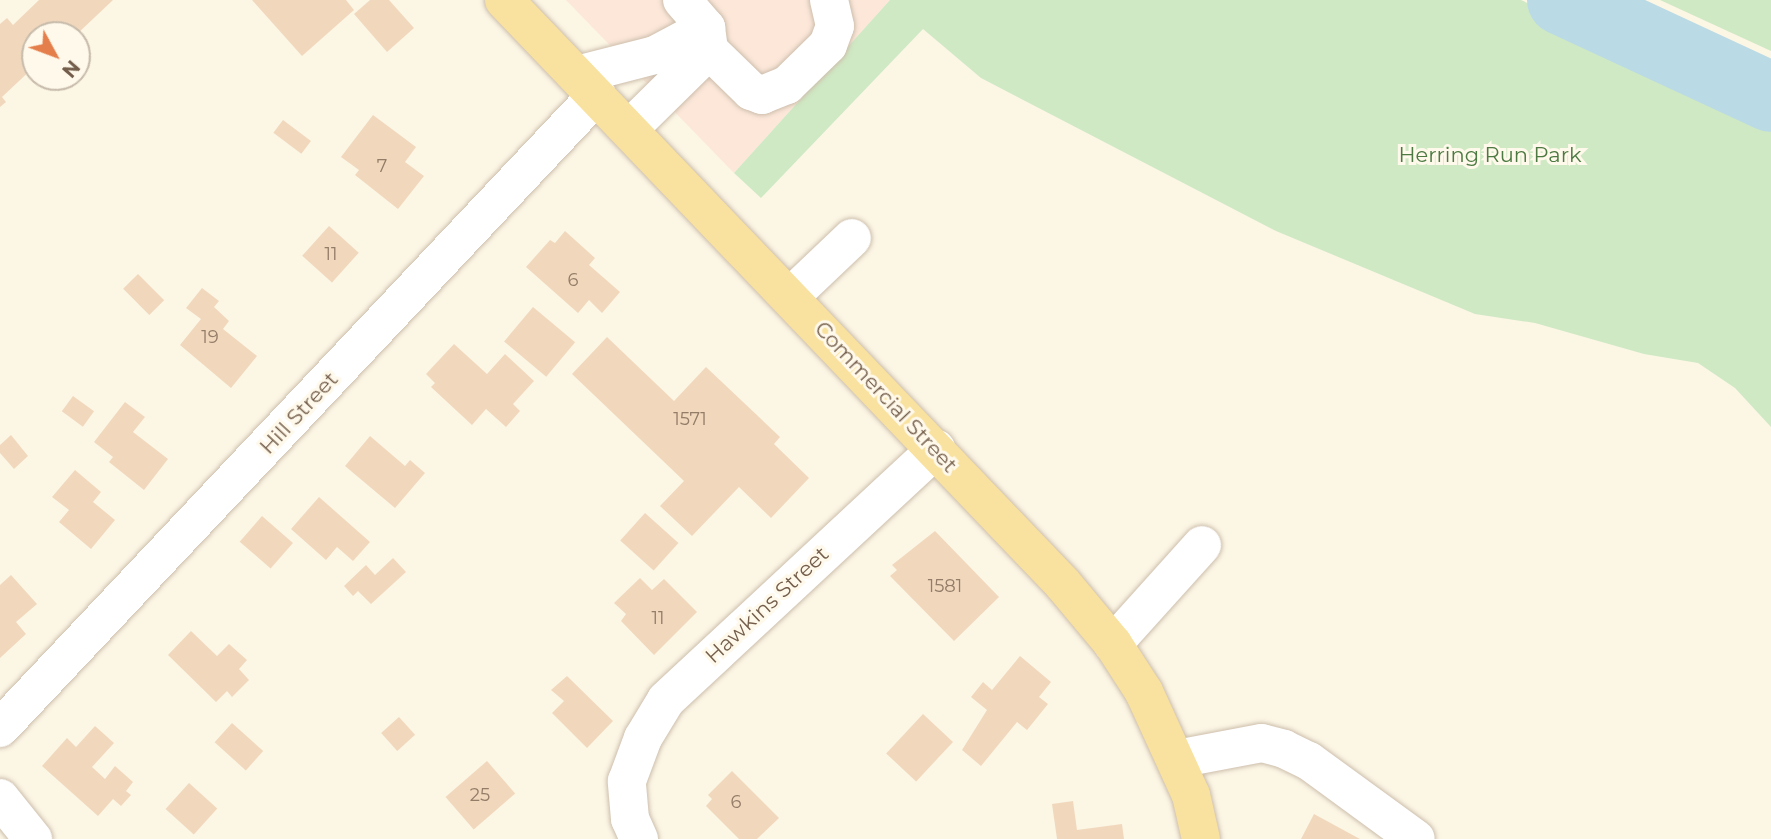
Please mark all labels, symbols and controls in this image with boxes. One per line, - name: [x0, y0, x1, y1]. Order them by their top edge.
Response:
- north arrow: [21, 21, 91, 91]
- text: N: [57, 55, 84, 82]
- park label: Herring Run Park: [1399, 142, 1581, 168]
- house number: 7: [377, 155, 387, 177]
- house number: 11: [325, 243, 337, 265]
- house number: 6: [568, 269, 578, 291]
- street label: Commercial Street: [809, 316, 963, 478]
- house number: 19: [201, 326, 219, 348]
- street label: Hill Street: [255, 367, 343, 459]
- house number: 1571: [673, 408, 707, 430]
- street label: Hawkins Street: [700, 541, 834, 669]
- house number: 1581: [928, 575, 962, 597]
- house number: 11: [652, 607, 664, 629]
- house number: 25: [470, 784, 490, 806]
- house number: 6: [731, 791, 741, 813]

